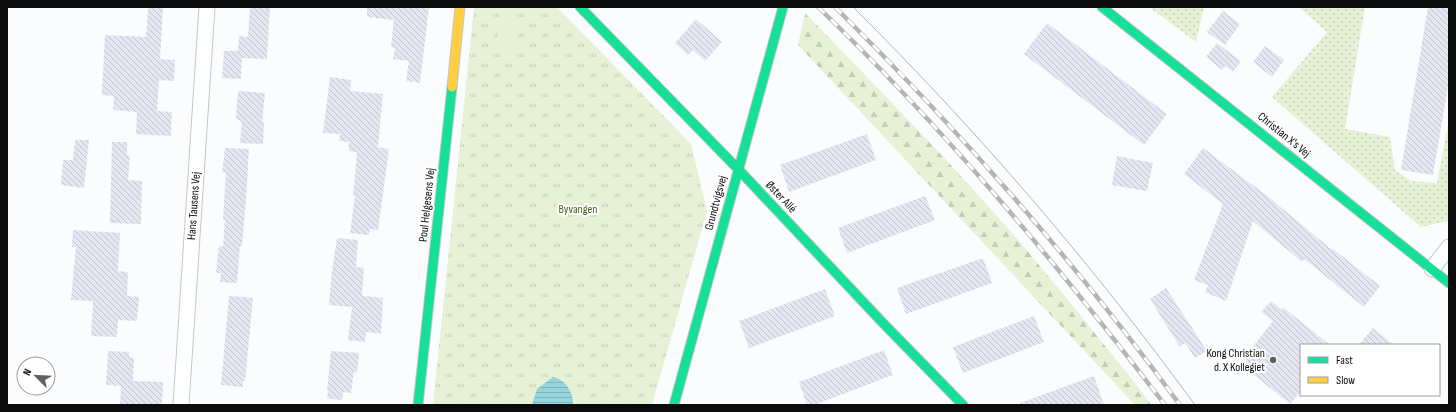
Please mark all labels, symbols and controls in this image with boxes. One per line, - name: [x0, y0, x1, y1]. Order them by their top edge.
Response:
- street label: Christian X's Vej: [1255, 109, 1313, 161]
- street label: Poul Helgesens Vej: [416, 167, 438, 243]
- street label: Hans Tausens Vej: [184, 171, 204, 241]
- street label: Grundtvigsvej: [702, 174, 730, 232]
- street label: Øster Allé: [762, 178, 800, 216]
- park label: Byvangen: [559, 202, 597, 217]
- legend: [1300, 344, 1440, 396]
- place label: Kong Christian d. X Kollegiet: [1206, 346, 1265, 375]
- text: Fast: [1336, 353, 1353, 368]
- marker: Kong Christian d. X Kollegiet: [1268, 355, 1278, 365]
- north arrow: [16, 356, 56, 396]
- text: N: [20, 367, 35, 377]
- text: Slow: [1336, 373, 1355, 388]

